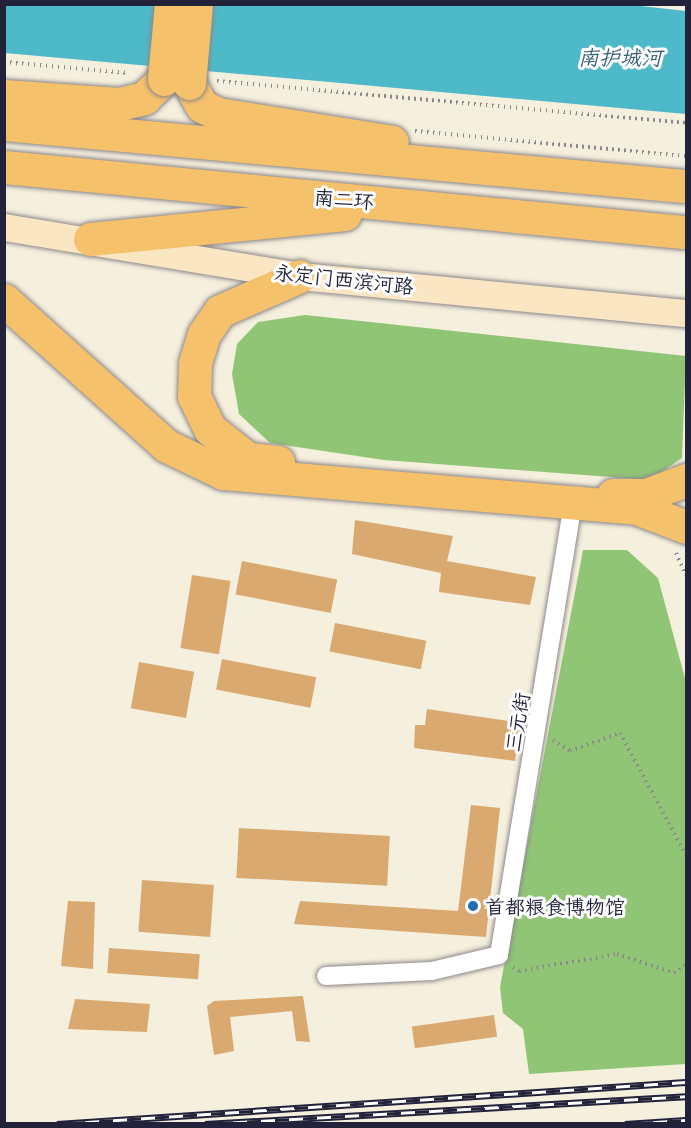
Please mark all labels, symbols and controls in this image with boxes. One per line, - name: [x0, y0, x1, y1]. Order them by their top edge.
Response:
- water label: 南护城河: [578, 43, 662, 69]
- street label: 南二环: [313, 184, 375, 214]
- street label: 永定门西滨河路: [273, 260, 415, 298]
- street label: 三元街: [500, 690, 534, 754]
- place label: 首都粮食博物馆: [485, 894, 625, 918]
- marker: 首都粮食博物馆: [466, 899, 480, 913]

